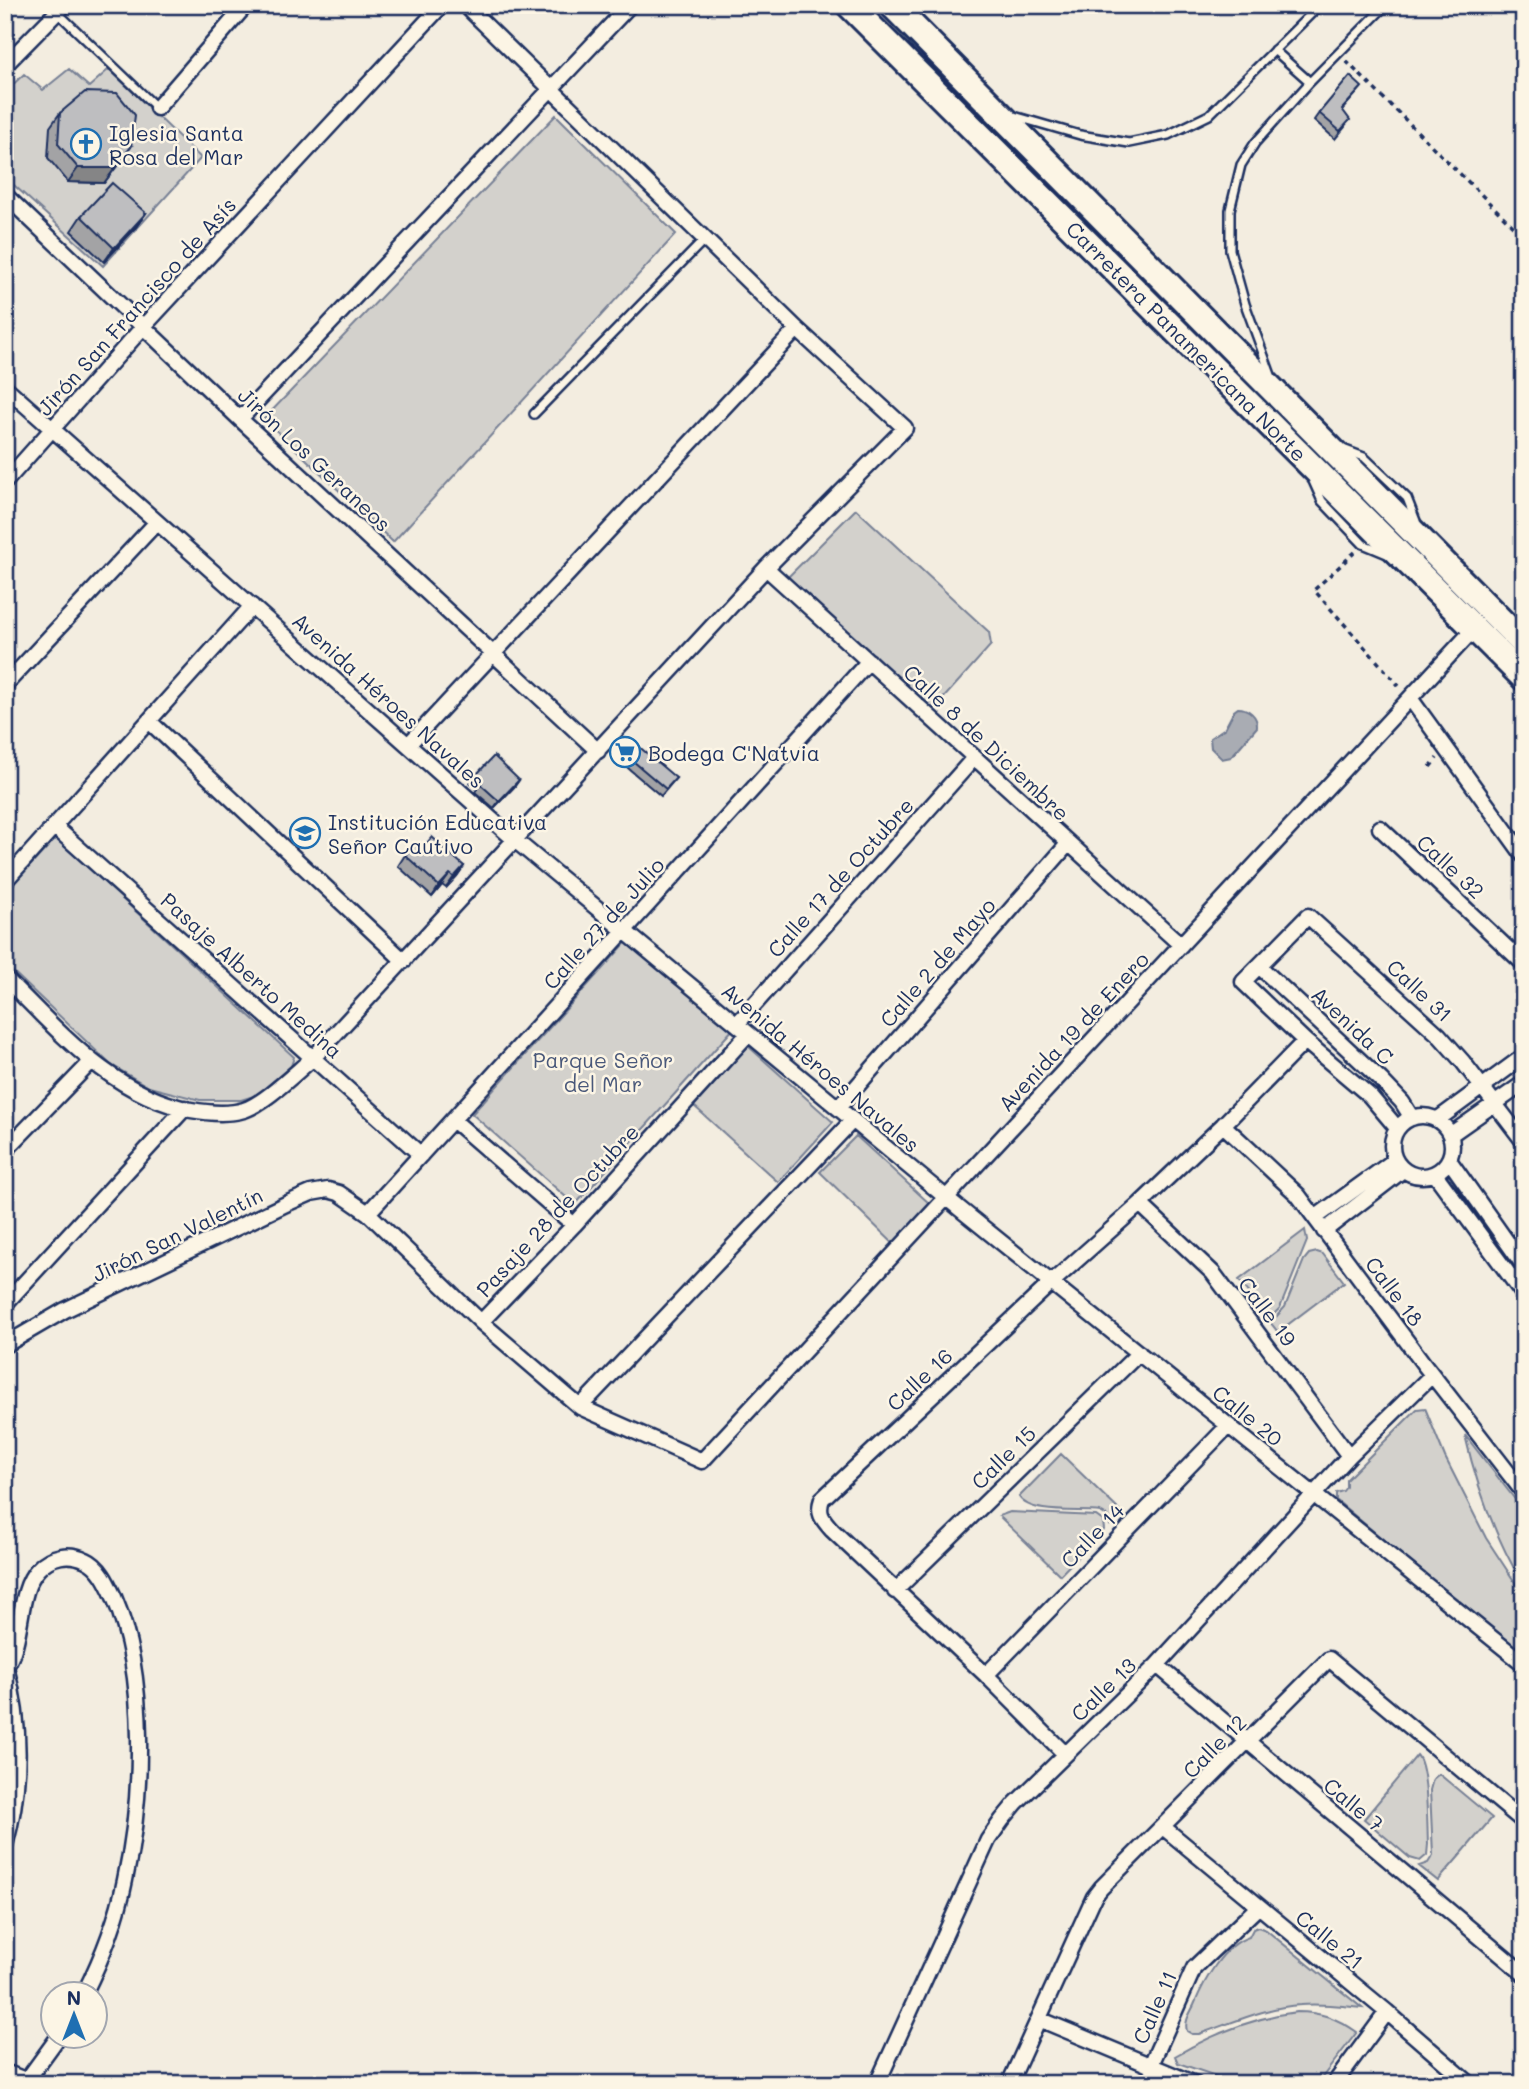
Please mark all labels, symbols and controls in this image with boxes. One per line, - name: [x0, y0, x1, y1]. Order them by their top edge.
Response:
- place label: Iglesia Santa Rosa del Mar: [109, 119, 244, 170]
- church icon: Iglesia Santa Rosa del Mar: [69, 127, 103, 161]
- street label: Jirón San Francisco de Asís: [31, 191, 241, 421]
- street label: Carretera Panamericana Norte: [1061, 215, 1313, 467]
- street label: Jirón Los Geraneos: [233, 381, 397, 537]
- street label: Avenida Héroes Navales: [287, 606, 491, 794]
- street label: Calle 8 de Diciembre: [898, 658, 1076, 826]
- supermarket icon: Bodega C'Natvia: [608, 735, 642, 769]
- place label: Bodega C'Natvia: [648, 739, 820, 766]
- street label: Calle 17 de Octubre: [761, 792, 919, 962]
- place label: Institución Educativa Señor Cautivo: [328, 808, 547, 859]
- school or university icon: Institución Educativa Señor Cautivo: [288, 816, 322, 850]
- street label: Calle 32: [1412, 828, 1490, 904]
- street label: Calle 27 de Julio: [537, 851, 669, 995]
- street label: Pasaje Alberto Medina: [156, 886, 348, 1064]
- street label: Calle 2 de Mayo: [873, 892, 1001, 1032]
- street label: Avenida 19 de Enero: [992, 945, 1154, 1117]
- street label: Calle 31: [1382, 953, 1458, 1027]
- street label: Avenida Héroes Navales: [717, 976, 925, 1158]
- street label: Avenida C: [1306, 980, 1400, 1070]
- park label: Parque Señor del Mar: [533, 1046, 673, 1097]
- street label: Pasaje 28 de Octubre: [470, 1118, 644, 1302]
- street label: Jirón San Valentín: [87, 1181, 267, 1287]
- street label: Calle 18: [1360, 1251, 1430, 1331]
- street label: Calle 19: [1233, 1271, 1303, 1351]
- street label: Calle 16: [880, 1342, 958, 1416]
- street label: Calle 20: [1207, 1378, 1289, 1452]
- street label: Calle 15: [965, 1420, 1041, 1494]
- street label: Calle 14: [1054, 1496, 1130, 1573]
- street label: Calle 13: [1065, 1651, 1141, 1727]
- street label: Calle 12: [1176, 1708, 1252, 1784]
- street label: Calle 7: [1319, 1771, 1389, 1837]
- street label: Calle 21: [1291, 1904, 1369, 1974]
- street label: Calle 11: [1126, 1966, 1182, 2048]
- north arrow: [38, 1980, 108, 2050]
- text: N: [67, 1985, 81, 2010]

